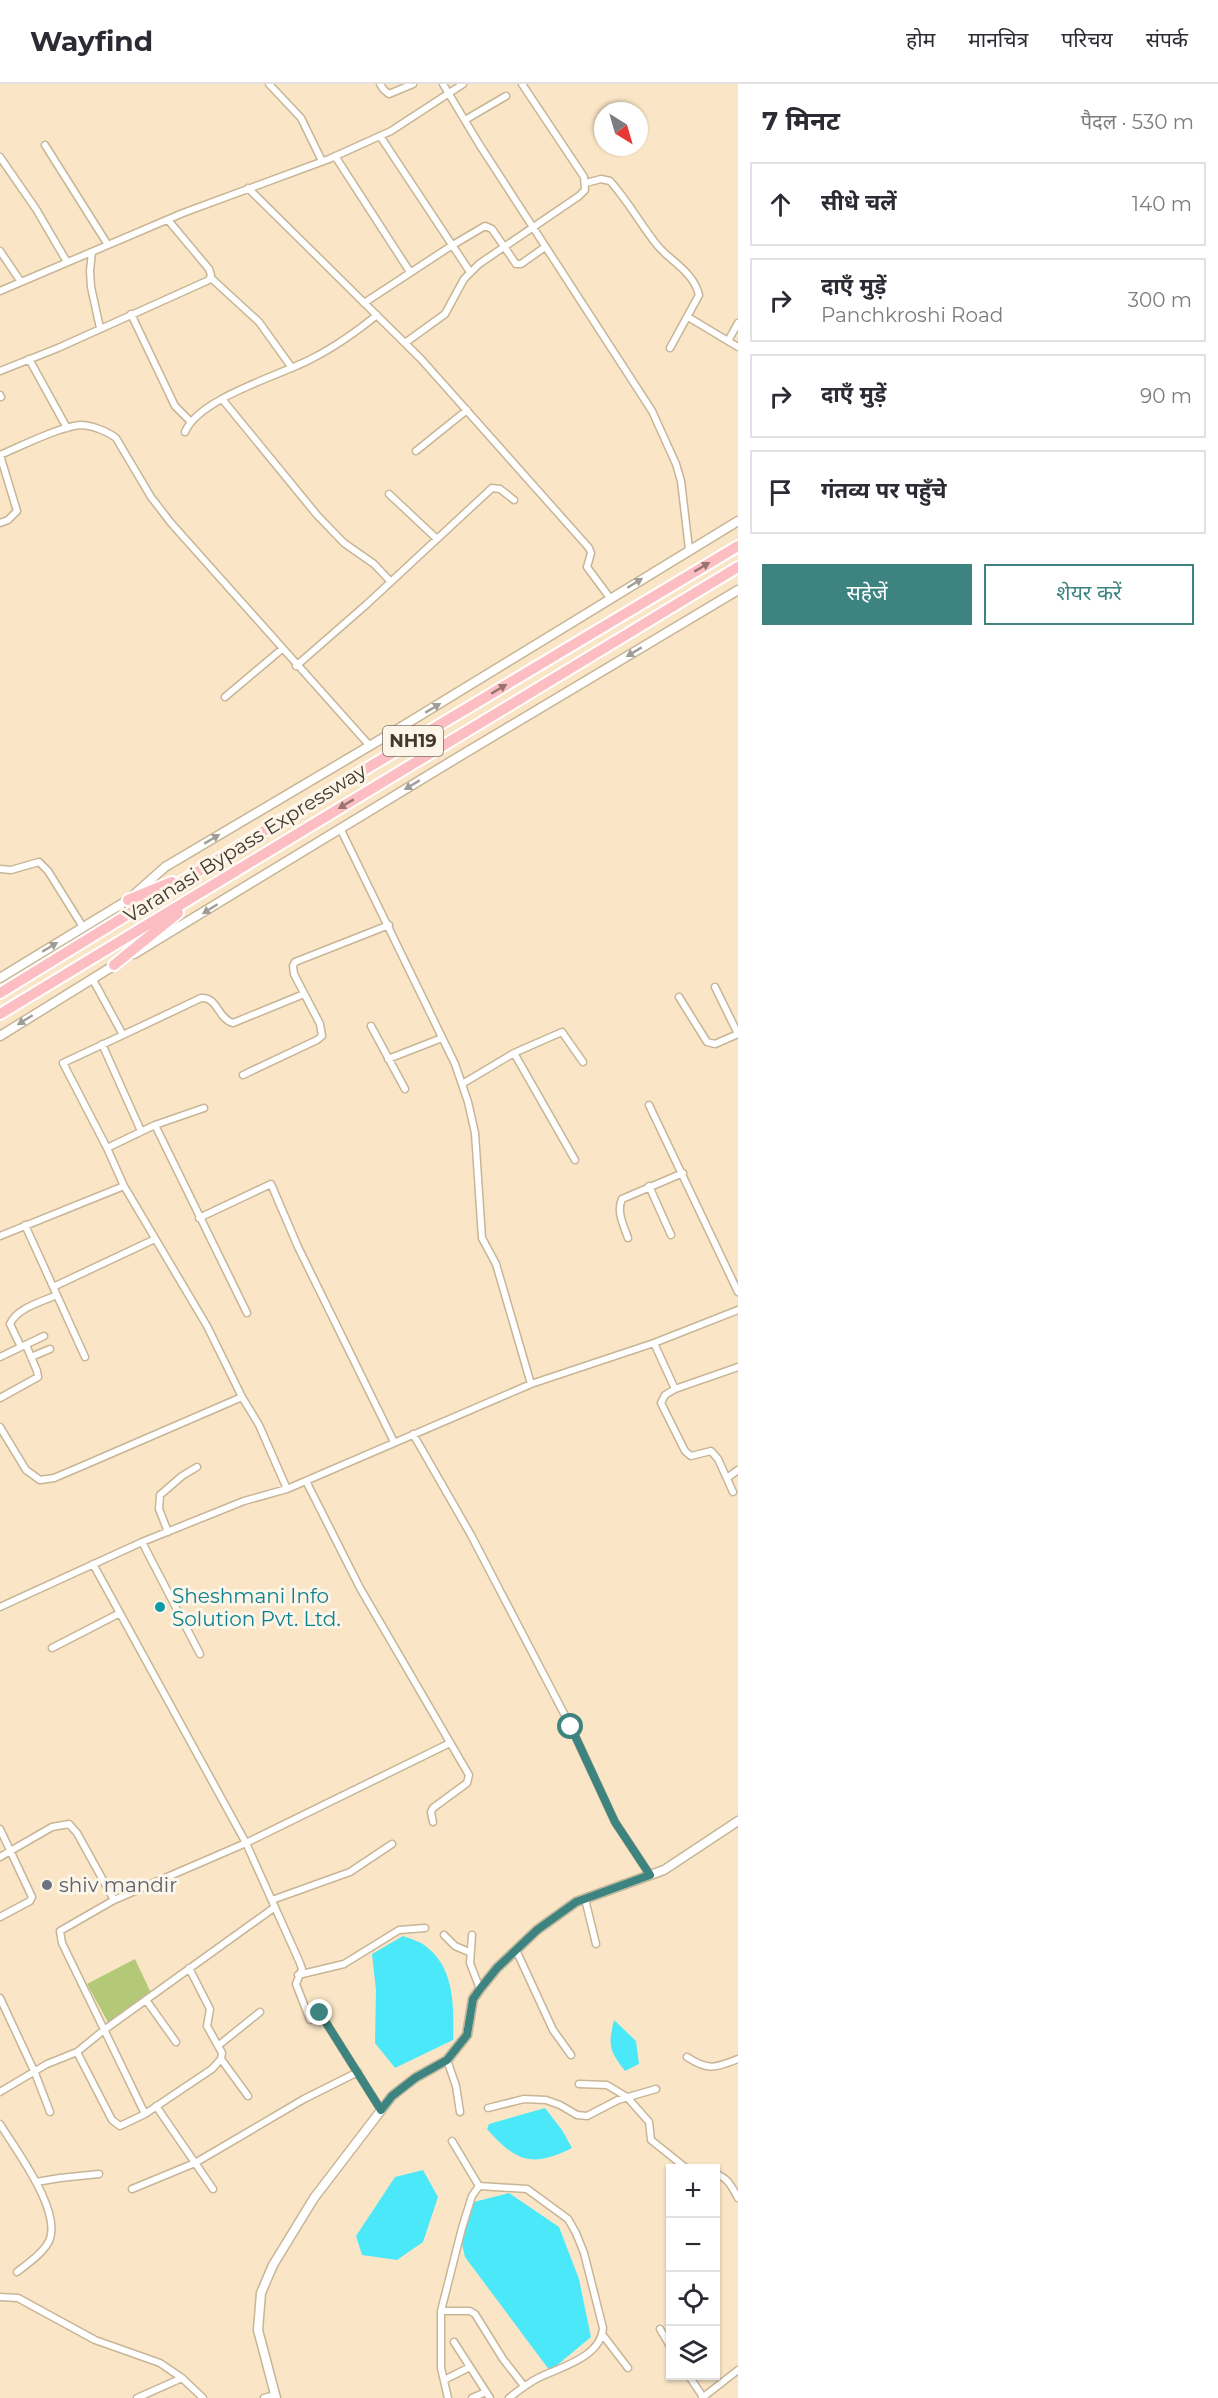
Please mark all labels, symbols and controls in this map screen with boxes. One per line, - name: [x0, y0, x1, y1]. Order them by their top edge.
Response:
- text: Wayfind: [30, 24, 153, 58]
- text: होम: [906, 27, 935, 52]
- text: मानचित्र: [968, 27, 1028, 52]
- text: परिचय: [1061, 27, 1113, 52]
- text: संपर्क: [1146, 27, 1188, 52]
- north arrow: [594, 102, 648, 156]
- text: 7 मिनट: [762, 105, 840, 137]
- text: पैदल · 530 m: [1081, 110, 1194, 134]
- icon: ahead: [764, 188, 797, 221]
- text: सीधे चलें: [821, 189, 897, 216]
- text: 140 m: [1132, 192, 1192, 216]
- text: दाएँ मुड़ें: [821, 273, 886, 300]
- icon: right: [764, 284, 797, 317]
- text: 300 m: [1128, 288, 1192, 312]
- text: Panchkroshi Road: [821, 303, 1003, 327]
- icon: right: [764, 380, 797, 413]
- text: दाएँ मुड़ें: [821, 381, 886, 408]
- text: 90 m: [1140, 384, 1192, 408]
- icon: arrive: [764, 476, 797, 509]
- text: गंतव्य पर पहुँचे: [821, 477, 947, 504]
- one-way arrow: [694, 562, 711, 572]
- button: सहेजें: [762, 564, 972, 625]
- button: शेयर करें: [984, 564, 1194, 625]
- one-way arrow: [627, 577, 643, 588]
- one-way arrow: [626, 647, 642, 658]
- one-way arrow: [491, 684, 508, 694]
- one-way arrow: [425, 702, 441, 713]
- road number: NH19: [383, 726, 443, 756]
- street label: Varanasi Bypass Expressway: [119, 758, 371, 928]
- one-way arrow: [404, 779, 420, 790]
- one-way arrow: [338, 798, 354, 809]
- one-way arrow: [204, 834, 220, 845]
- one-way arrow: [202, 903, 218, 914]
- one-way arrow: [42, 942, 58, 953]
- one-way arrow: [17, 1015, 33, 1026]
- place label: Sheshmani Info Solution Pvt. Ltd.: [172, 1584, 341, 1631]
- marker: Sheshmani Info Solution Pvt. Ltd.: [153, 1600, 167, 1614]
- route start: [557, 1713, 583, 1739]
- place label: shiv mandir: [59, 1873, 177, 1897]
- marker: shiv mandir: [40, 1878, 54, 1892]
- route end: [306, 1999, 332, 2025]
- map controls: [666, 2164, 720, 2380]
- button: +: [666, 2164, 720, 2218]
- button: −: [666, 2218, 720, 2272]
- button: locate: [666, 2272, 720, 2326]
- button: layers: [666, 2326, 720, 2380]

